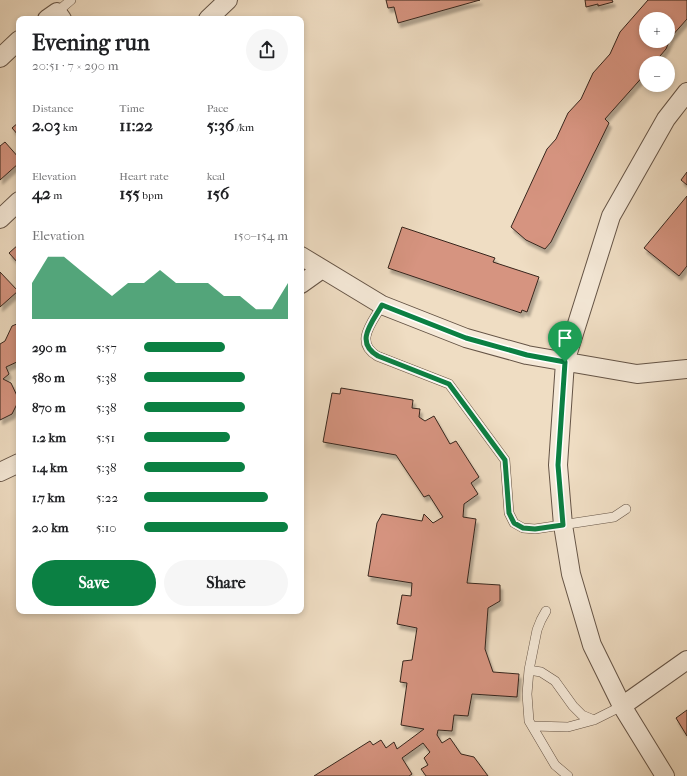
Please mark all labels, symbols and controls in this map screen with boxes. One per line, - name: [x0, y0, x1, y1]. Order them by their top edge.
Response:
- map controls: [639, 12, 675, 92]
- button: +: [639, 12, 675, 48]
- button: share: [246, 29, 288, 71]
- text: Evening run: [32, 30, 150, 56]
- button: −: [639, 56, 675, 92]
- text: 20:51 · 7 × 290 m: [32, 58, 119, 73]
- text: Distance: [32, 102, 73, 115]
- text: Time: [119, 102, 144, 115]
- text: Pace: [207, 102, 229, 115]
- text: 2.03: [32, 115, 60, 135]
- text: 11:22: [119, 115, 153, 135]
- text: 5:36: [207, 115, 234, 135]
- text: km: [60, 121, 78, 134]
- text: /km: [234, 121, 254, 134]
- text: Elevation: [32, 170, 76, 183]
- text: Heart rate: [119, 170, 169, 183]
- text: kcal: [207, 170, 225, 183]
- text: 42: [32, 183, 51, 203]
- text: 155: [119, 183, 140, 203]
- text: 156: [207, 183, 229, 203]
- text: m: [51, 189, 62, 202]
- text: bpm: [140, 189, 163, 202]
- text: Elevation: [32, 228, 85, 243]
- text: 150–154 m: [234, 228, 288, 243]
- pin: [548, 321, 582, 362]
- icon: arrive: [554, 327, 576, 349]
- text: 290 m: [32, 340, 66, 355]
- text: 5:57: [96, 340, 117, 355]
- text: 580 m: [32, 370, 65, 385]
- text: 5:38: [96, 370, 117, 385]
- text: 870 m: [32, 400, 66, 415]
- text: 5:38: [96, 400, 117, 415]
- text: 1.2 km: [32, 430, 66, 445]
- text: 5:51: [96, 430, 115, 445]
- text: 1.4 km: [32, 460, 67, 475]
- text: 5:38: [96, 460, 117, 475]
- text: 1.7 km: [32, 490, 65, 505]
- text: 5:22: [96, 490, 118, 505]
- text: 2.0 km: [32, 520, 69, 535]
- text: 5:10: [96, 520, 117, 535]
- button: Save: [32, 560, 156, 606]
- button: Share: [164, 560, 288, 606]

